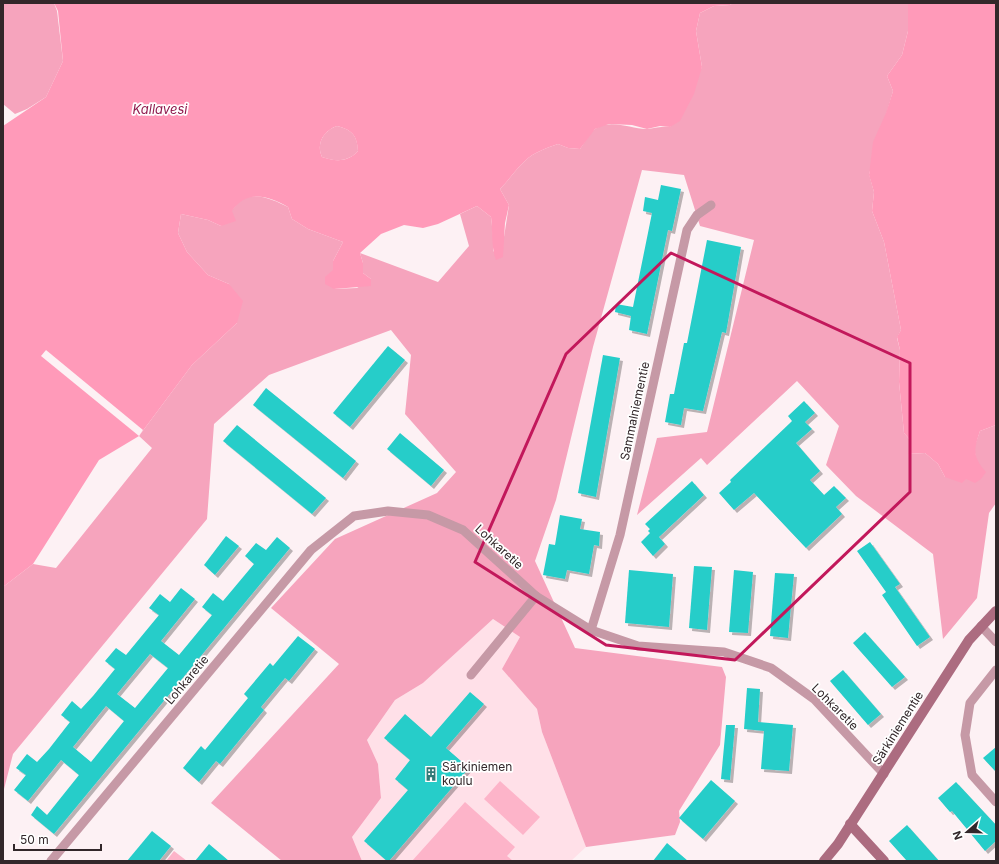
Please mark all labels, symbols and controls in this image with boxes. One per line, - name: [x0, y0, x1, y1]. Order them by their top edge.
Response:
- water label: Kallavesi: [133, 101, 188, 117]
- street label: Sammalniementie: [617, 360, 652, 462]
- street label: Lohkaretie: [472, 521, 526, 572]
- street label: Lohkaretie: [162, 652, 212, 707]
- street label: Lohkaretie: [809, 680, 862, 733]
- street label: Särkiniementie: [869, 688, 926, 767]
- place label: Särkiniemen koulu: [442, 759, 512, 788]
- building icon: Särkiniemen koulu: [423, 766, 439, 782]
- north arrow: [947, 812, 987, 852]
- scale bar: [14, 826, 101, 852]
- text: N: [950, 829, 966, 842]
- text: 50 m: [20, 832, 49, 847]

